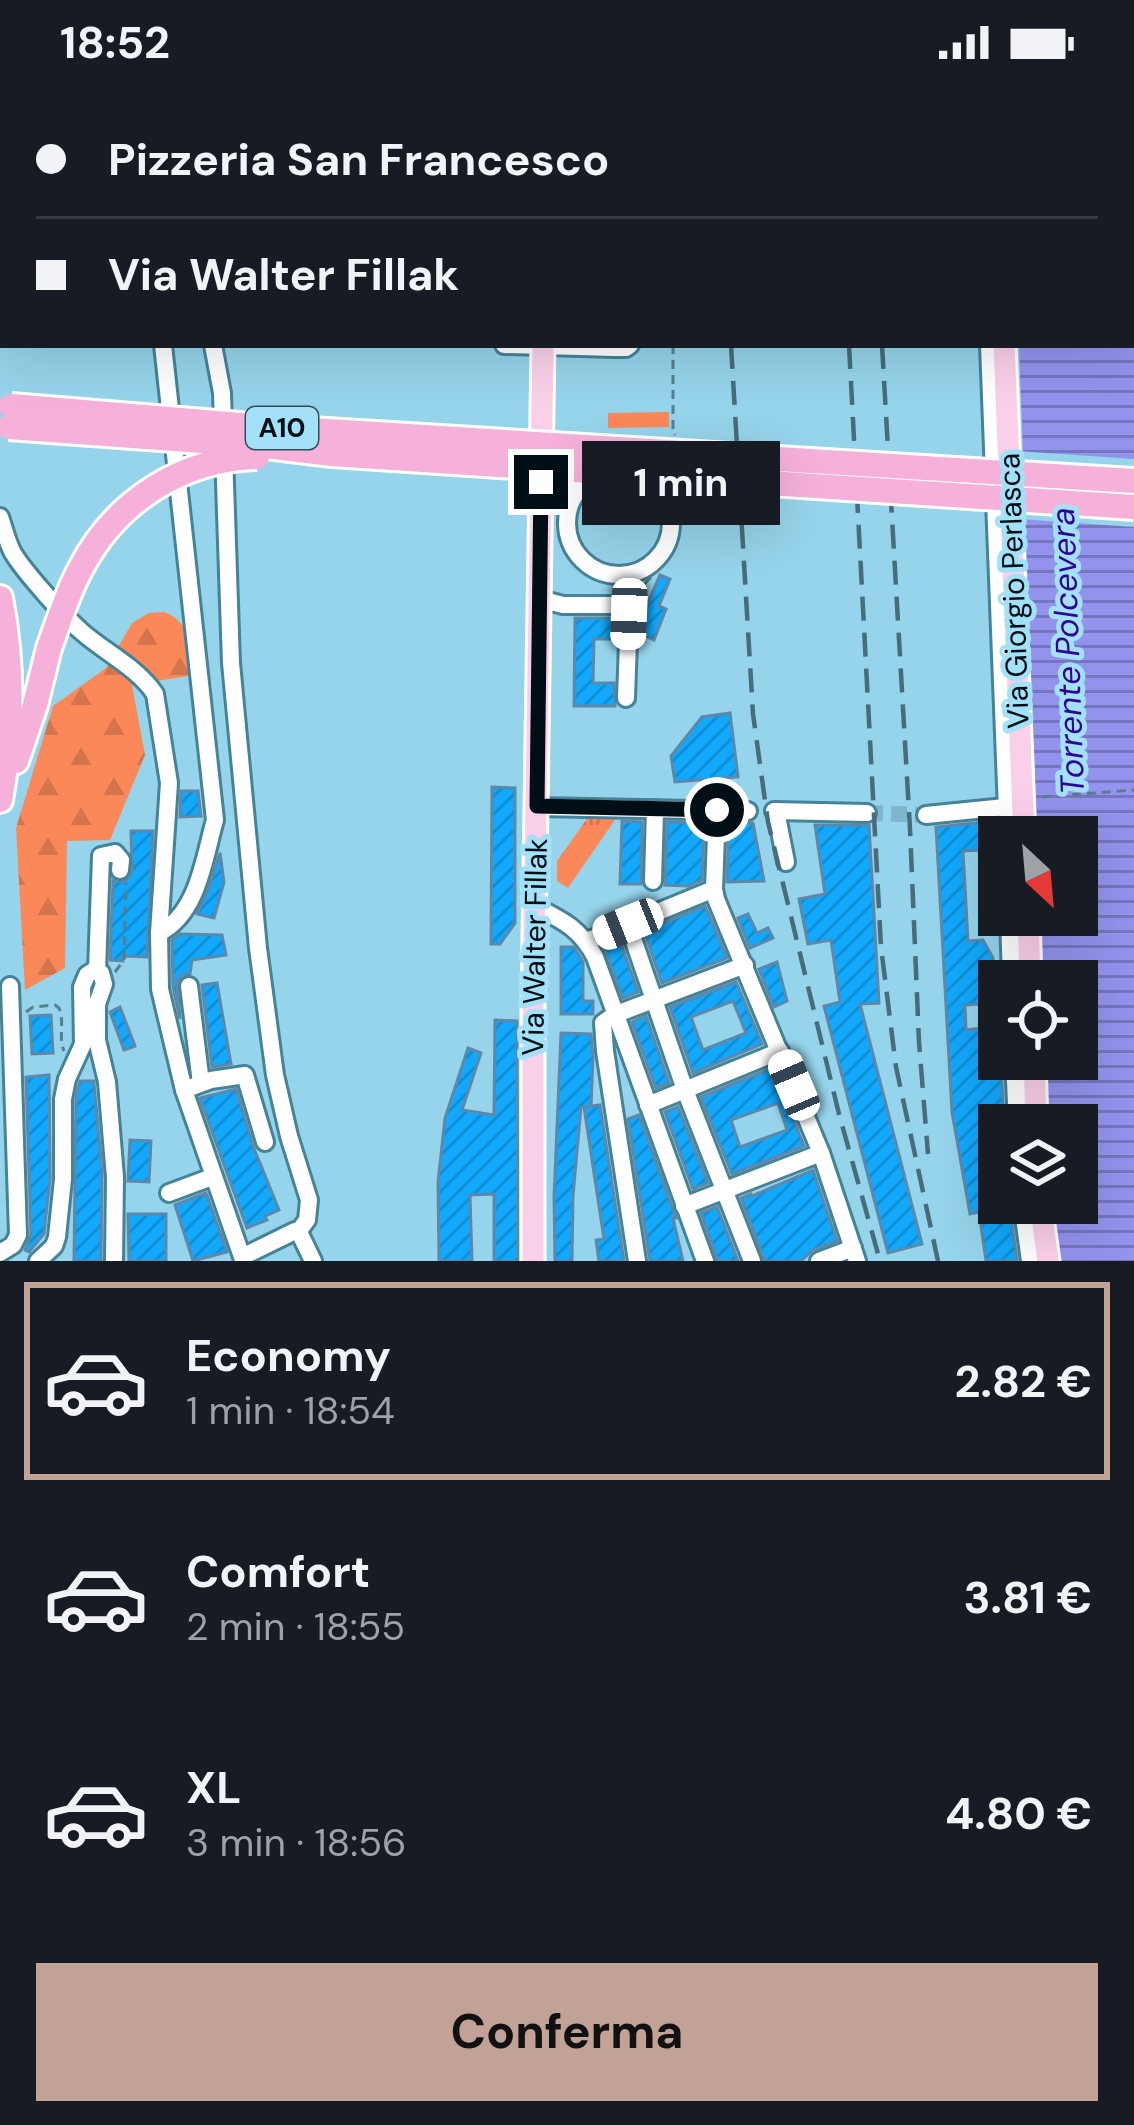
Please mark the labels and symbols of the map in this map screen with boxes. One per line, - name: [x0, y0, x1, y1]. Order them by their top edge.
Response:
- road number: A10: [246, 407, 318, 449]
- callout: 1 min: [583, 440, 781, 524]
- street label: Via Giorgio Perlasca: [989, 452, 1038, 730]
- route end: [514, 455, 568, 509]
- water label: Torrente Polcevera: [1041, 507, 1094, 795]
- car: [610, 577, 648, 651]
- route start: [690, 783, 744, 837]
- north arrow: [978, 816, 1098, 936]
- street label: Via Walter Fillak: [513, 838, 556, 1056]
- car: [588, 894, 668, 954]
- car: [763, 1045, 825, 1125]

